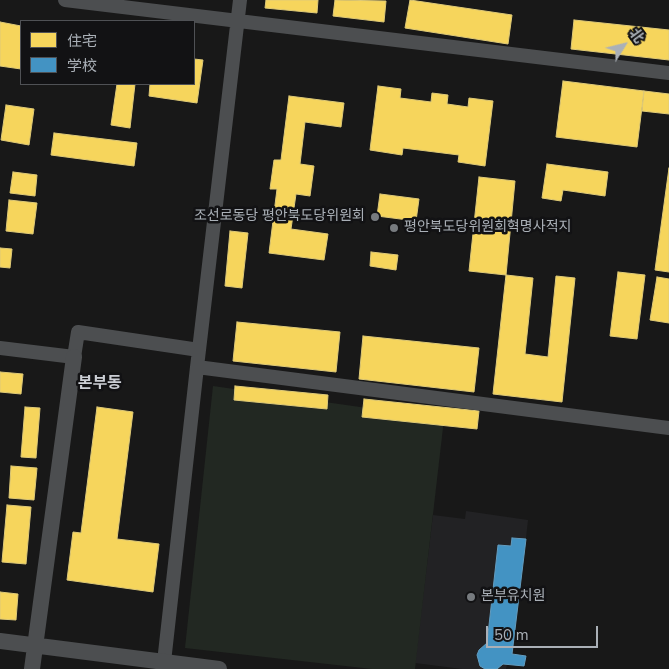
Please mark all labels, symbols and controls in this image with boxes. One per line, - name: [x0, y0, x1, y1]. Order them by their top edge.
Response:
- legend: [20, 20, 195, 85]
- north arrow: [599, 20, 649, 70]
- text: 北: [625, 25, 648, 47]
- text: 住宅: [67, 31, 97, 51]
- text: 学校: [67, 56, 97, 76]
- place label: 조선로동당 평안북도당위원회: [194, 209, 365, 225]
- marker: 조선로동당 평안북도당위원회: [369, 211, 381, 223]
- place label: 평안북도당위원회혁명사적지: [404, 220, 571, 236]
- marker: 평안북도당위원회혁명사적지: [388, 222, 400, 234]
- district label: 본부동: [78, 374, 122, 394]
- place label: 본부유치원: [481, 589, 545, 605]
- marker: 본부유치원: [465, 591, 477, 603]
- scale bar: [489, 616, 602, 648]
- text: 50 m: [494, 625, 529, 645]

